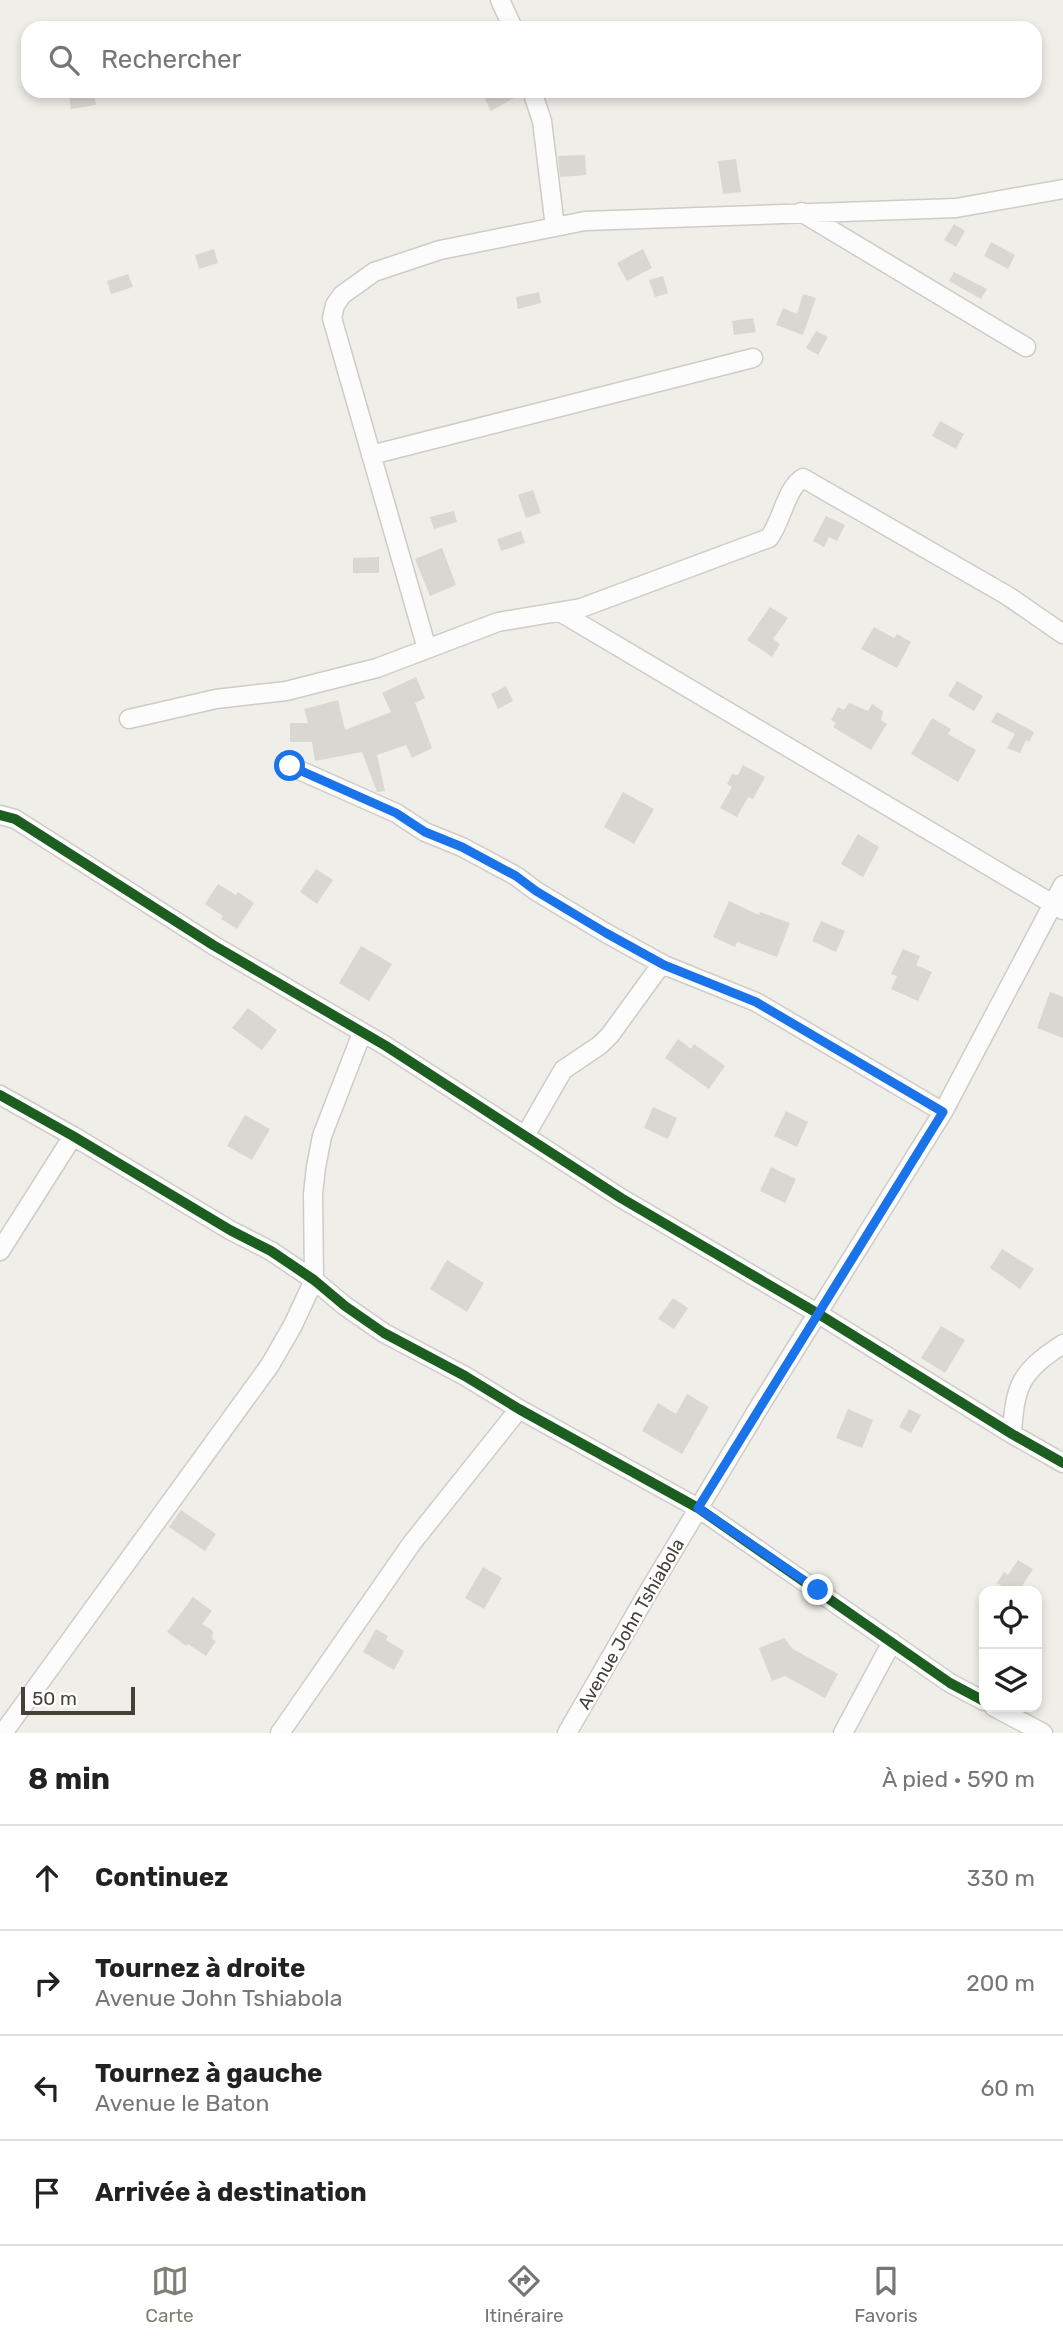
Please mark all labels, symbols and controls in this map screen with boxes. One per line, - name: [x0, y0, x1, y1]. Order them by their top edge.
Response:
- search box: [21, 21, 1042, 98]
- icon: search: [45, 41, 83, 79]
- text: Rechercher: [101, 44, 241, 75]
- route start: [274, 750, 305, 781]
- street label: Avenue John Tshiabola: [573, 1535, 689, 1713]
- route end: [802, 1574, 833, 1605]
- map controls: [979, 1586, 1042, 1712]
- button: locate: [979, 1586, 1042, 1649]
- button: layers: [979, 1649, 1042, 1712]
- scale bar: [21, 1684, 135, 1716]
- text: 50 m: [32, 1687, 77, 1710]
- text: 8 min: [28, 1761, 110, 1797]
- text: À pied · 590 m: [882, 1765, 1035, 1793]
- icon: ahead: [28, 1859, 66, 1897]
- text: Continuez: [95, 1862, 228, 1893]
- text: 330 m: [967, 1864, 1035, 1892]
- text: Tournez à droite: [95, 1953, 305, 1984]
- icon: right: [28, 1964, 66, 2002]
- text: 200 m: [966, 1969, 1035, 1997]
- text: Avenue John Tshiabola: [95, 1984, 342, 2012]
- text: Tournez à gauche: [95, 2058, 323, 2089]
- icon: left: [28, 2069, 66, 2107]
- text: 60 m: [980, 2074, 1035, 2102]
- text: Avenue le Baton: [95, 2089, 269, 2117]
- icon: arrive: [28, 2174, 66, 2212]
- text: Arrivée à destination: [95, 2177, 367, 2208]
- tab: Carte: [145, 2262, 194, 2327]
- tab: Itinéraire: [484, 2262, 564, 2327]
- tab: Favoris: [854, 2262, 918, 2327]

